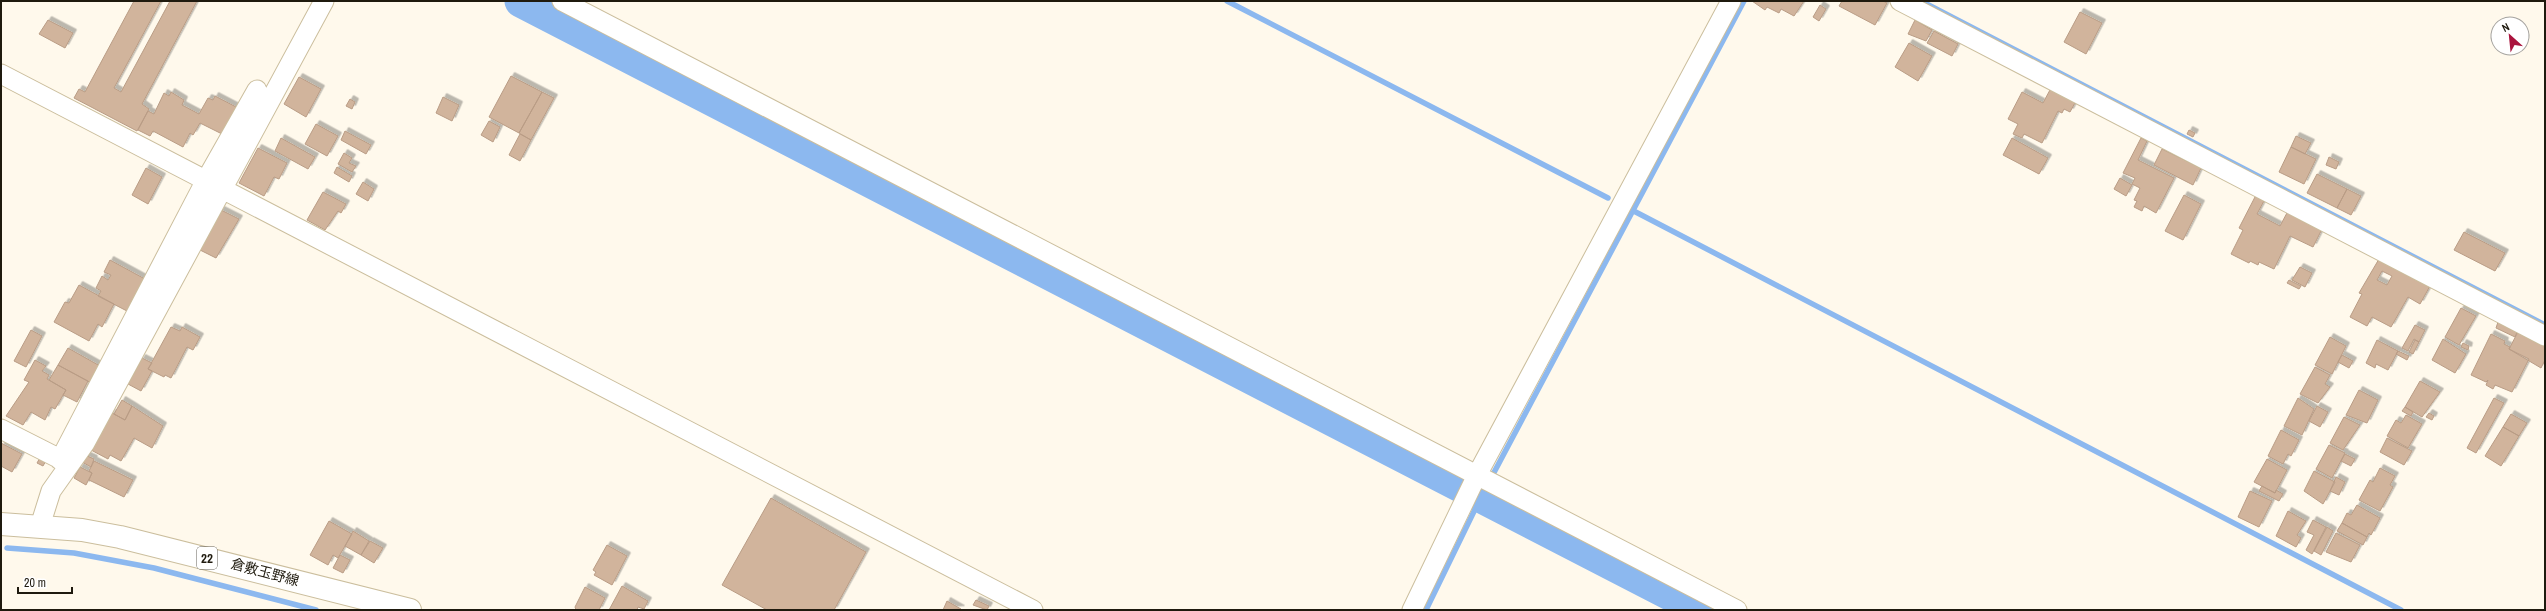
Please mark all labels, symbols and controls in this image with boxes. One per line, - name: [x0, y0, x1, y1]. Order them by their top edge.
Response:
- north arrow: [2490, 16, 2530, 56]
- text: N: [2499, 19, 2512, 35]
- road number: 22: [197, 547, 217, 569]
- street label: 倉敷玉野線: [229, 554, 301, 590]
- scale bar: [18, 569, 72, 595]
- text: 20 m: [24, 575, 46, 591]

